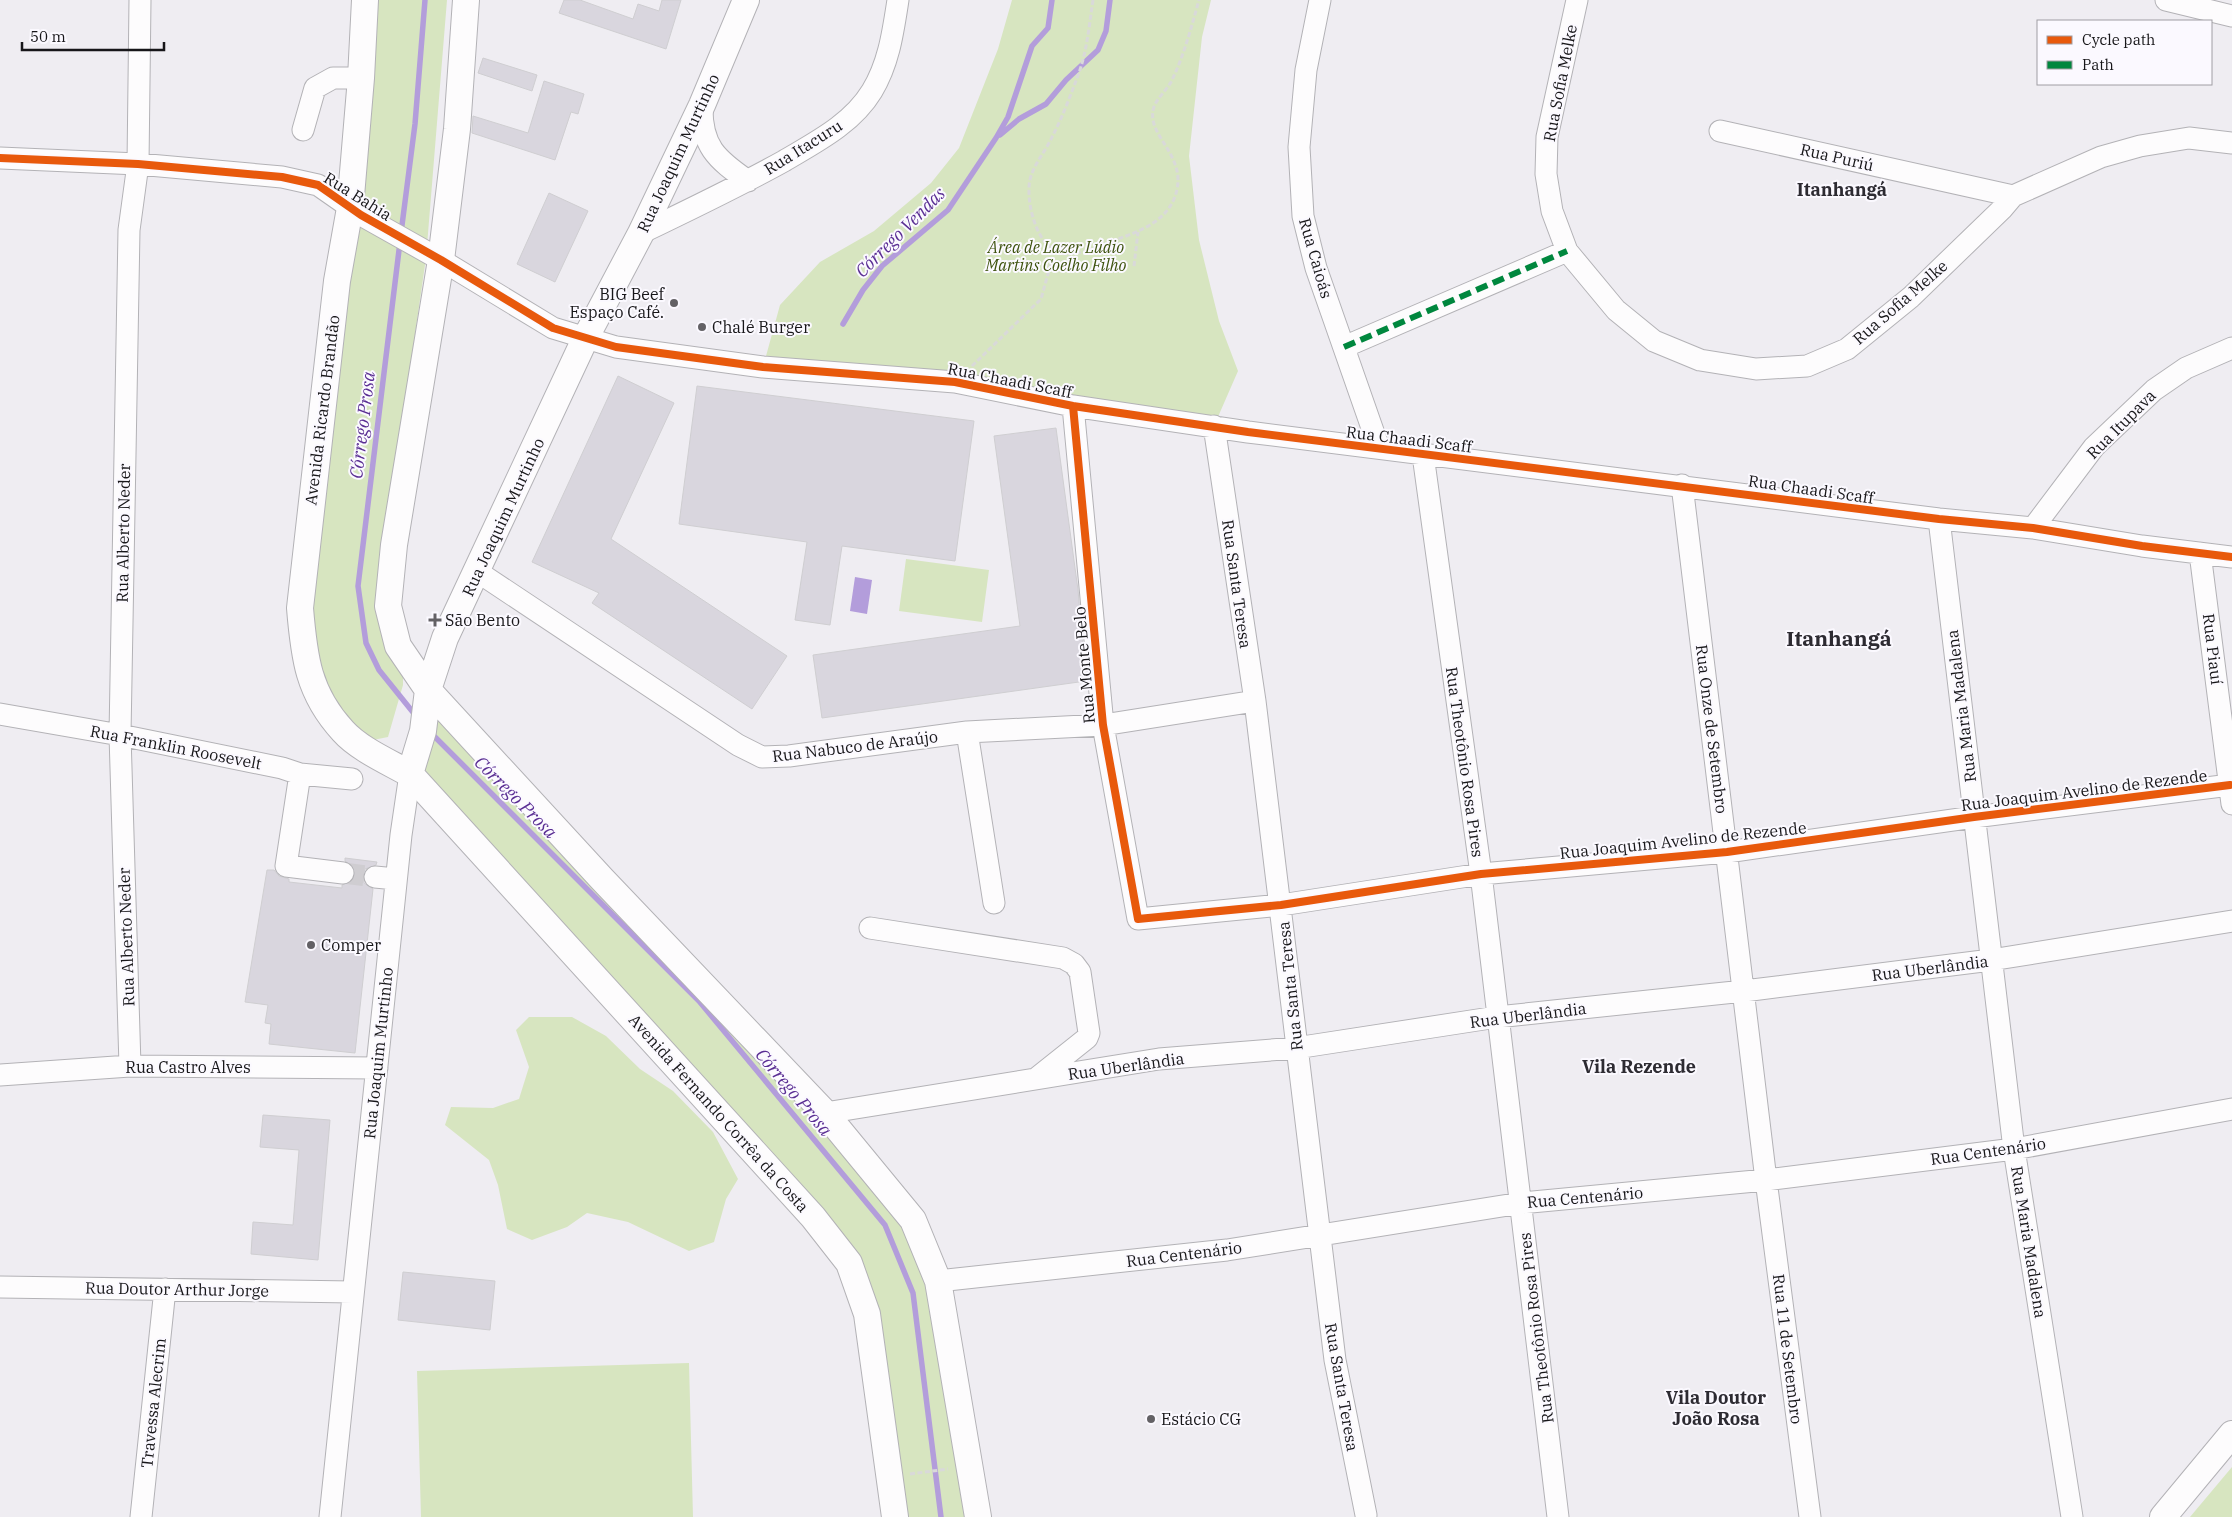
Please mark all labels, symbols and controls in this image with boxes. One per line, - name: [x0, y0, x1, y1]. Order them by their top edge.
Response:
- scale bar: [22, 20, 165, 52]
- legend: [2037, 20, 2212, 85]
- street label: Rua Sofia Melke: [1539, 23, 1581, 143]
- text: 50 m: [30, 27, 66, 46]
- text: Cycle path: [2082, 30, 2155, 49]
- text: Path: [2082, 55, 2114, 74]
- street label: Rua Joaquim Murtinho: [632, 71, 724, 235]
- street label: Rua Itacuru: [760, 115, 846, 179]
- street label: Rua Puriú: [1798, 139, 1876, 175]
- street label: Rua Bahia: [320, 167, 396, 225]
- district label: Itanhangá: [1797, 178, 1887, 201]
- water label: Córrego Vendas: [850, 182, 950, 282]
- street label: Rua Caioás: [1295, 215, 1337, 301]
- park label: Área de Lazer Lúdio Martins Coelho Filho: [985, 236, 1127, 275]
- street label: Rua Sofia Melke: [1849, 255, 1951, 349]
- place label: BIG Beef Espaço Café.: [570, 284, 666, 322]
- marker: BIG Beef Espaço Café.: [668, 297, 680, 309]
- street label: Avenida Ricardo Brandão: [300, 314, 344, 506]
- place label: Chalé Burger: [712, 317, 810, 337]
- marker: Chalé Burger: [696, 321, 708, 333]
- street label: Rua Chaadi Scaff: [946, 358, 1076, 402]
- water label: Córrego Prosa: [344, 370, 380, 480]
- street label: Rua Itupava: [2082, 385, 2160, 463]
- street label: Rua Chaadi Scaff: [1345, 421, 1475, 457]
- street label: Rua Joaquim Murtinho: [457, 435, 549, 599]
- street label: Rua Alberto Neder: [112, 463, 134, 603]
- street label: Rua Chaadi Scaff: [1747, 470, 1877, 508]
- street label: Rua Santa Teresa: [1218, 518, 1256, 650]
- street label: Rua Monte Belo: [1069, 606, 1099, 724]
- place label: São Bento: [445, 610, 520, 630]
- street label: Rua Piauí: [2199, 612, 2227, 686]
- marker: São Bento: [429, 614, 441, 626]
- district label: Itanhangá: [1786, 624, 1892, 652]
- street label: Rua Maria Madalena: [1942, 628, 1980, 784]
- street label: Rua Onze de Setembro: [1692, 643, 1732, 815]
- street label: Rua Theotônio Rosa Pires: [1442, 666, 1488, 858]
- street label: Rua Franklin Roosevelt: [89, 721, 264, 774]
- street label: Rua Nabuco de Araújo: [771, 726, 939, 766]
- water label: Córrego Prosa: [470, 751, 562, 843]
- street label: Rua Joaquim Avelino de Rezende: [1960, 765, 2208, 815]
- street label: Rua Joaquim Avelino de Rezende: [1559, 817, 1807, 863]
- street label: Rua Alberto Neder: [114, 867, 138, 1007]
- street label: Rua Santa Teresa: [1273, 920, 1307, 1052]
- place label: Comper: [321, 935, 381, 955]
- marker: Comper: [305, 939, 317, 951]
- street label: Rua Uberlândia: [1870, 951, 1990, 985]
- street label: Rua Joaquim Murtinho: [359, 966, 397, 1140]
- street label: Rua Uberlândia: [1468, 998, 1588, 1032]
- street label: Avenida Fernando Corrêa da Costa: [625, 1010, 814, 1216]
- water label: Córrego Prosa: [751, 1043, 838, 1141]
- street label: Rua Uberlândia: [1066, 1048, 1186, 1084]
- district label: Vila Rezende: [1582, 1055, 1696, 1078]
- street label: Rua Castro Alves: [125, 1057, 251, 1077]
- street label: Rua Centenário: [1929, 1133, 2047, 1169]
- street label: Rua Maria Madalena: [2007, 1164, 2051, 1320]
- street label: Rua Centenário: [1526, 1182, 1644, 1212]
- street label: Rua Theotônio Rosa Pires: [1514, 1231, 1558, 1425]
- street label: Rua Centenário: [1125, 1237, 1243, 1271]
- street label: Rua 11 de Setembro: [1769, 1273, 1807, 1425]
- street label: Rua Doutor Arthur Jorge: [85, 1277, 269, 1301]
- street label: Rua Santa Teresa: [1321, 1321, 1363, 1453]
- street label: Travessa Alecrim: [136, 1337, 170, 1469]
- district label: Vila Doutor João Rosa: [1666, 1386, 1766, 1430]
- place label: Estácio CG: [1161, 1409, 1241, 1429]
- marker: Estácio CG: [1145, 1413, 1157, 1425]

